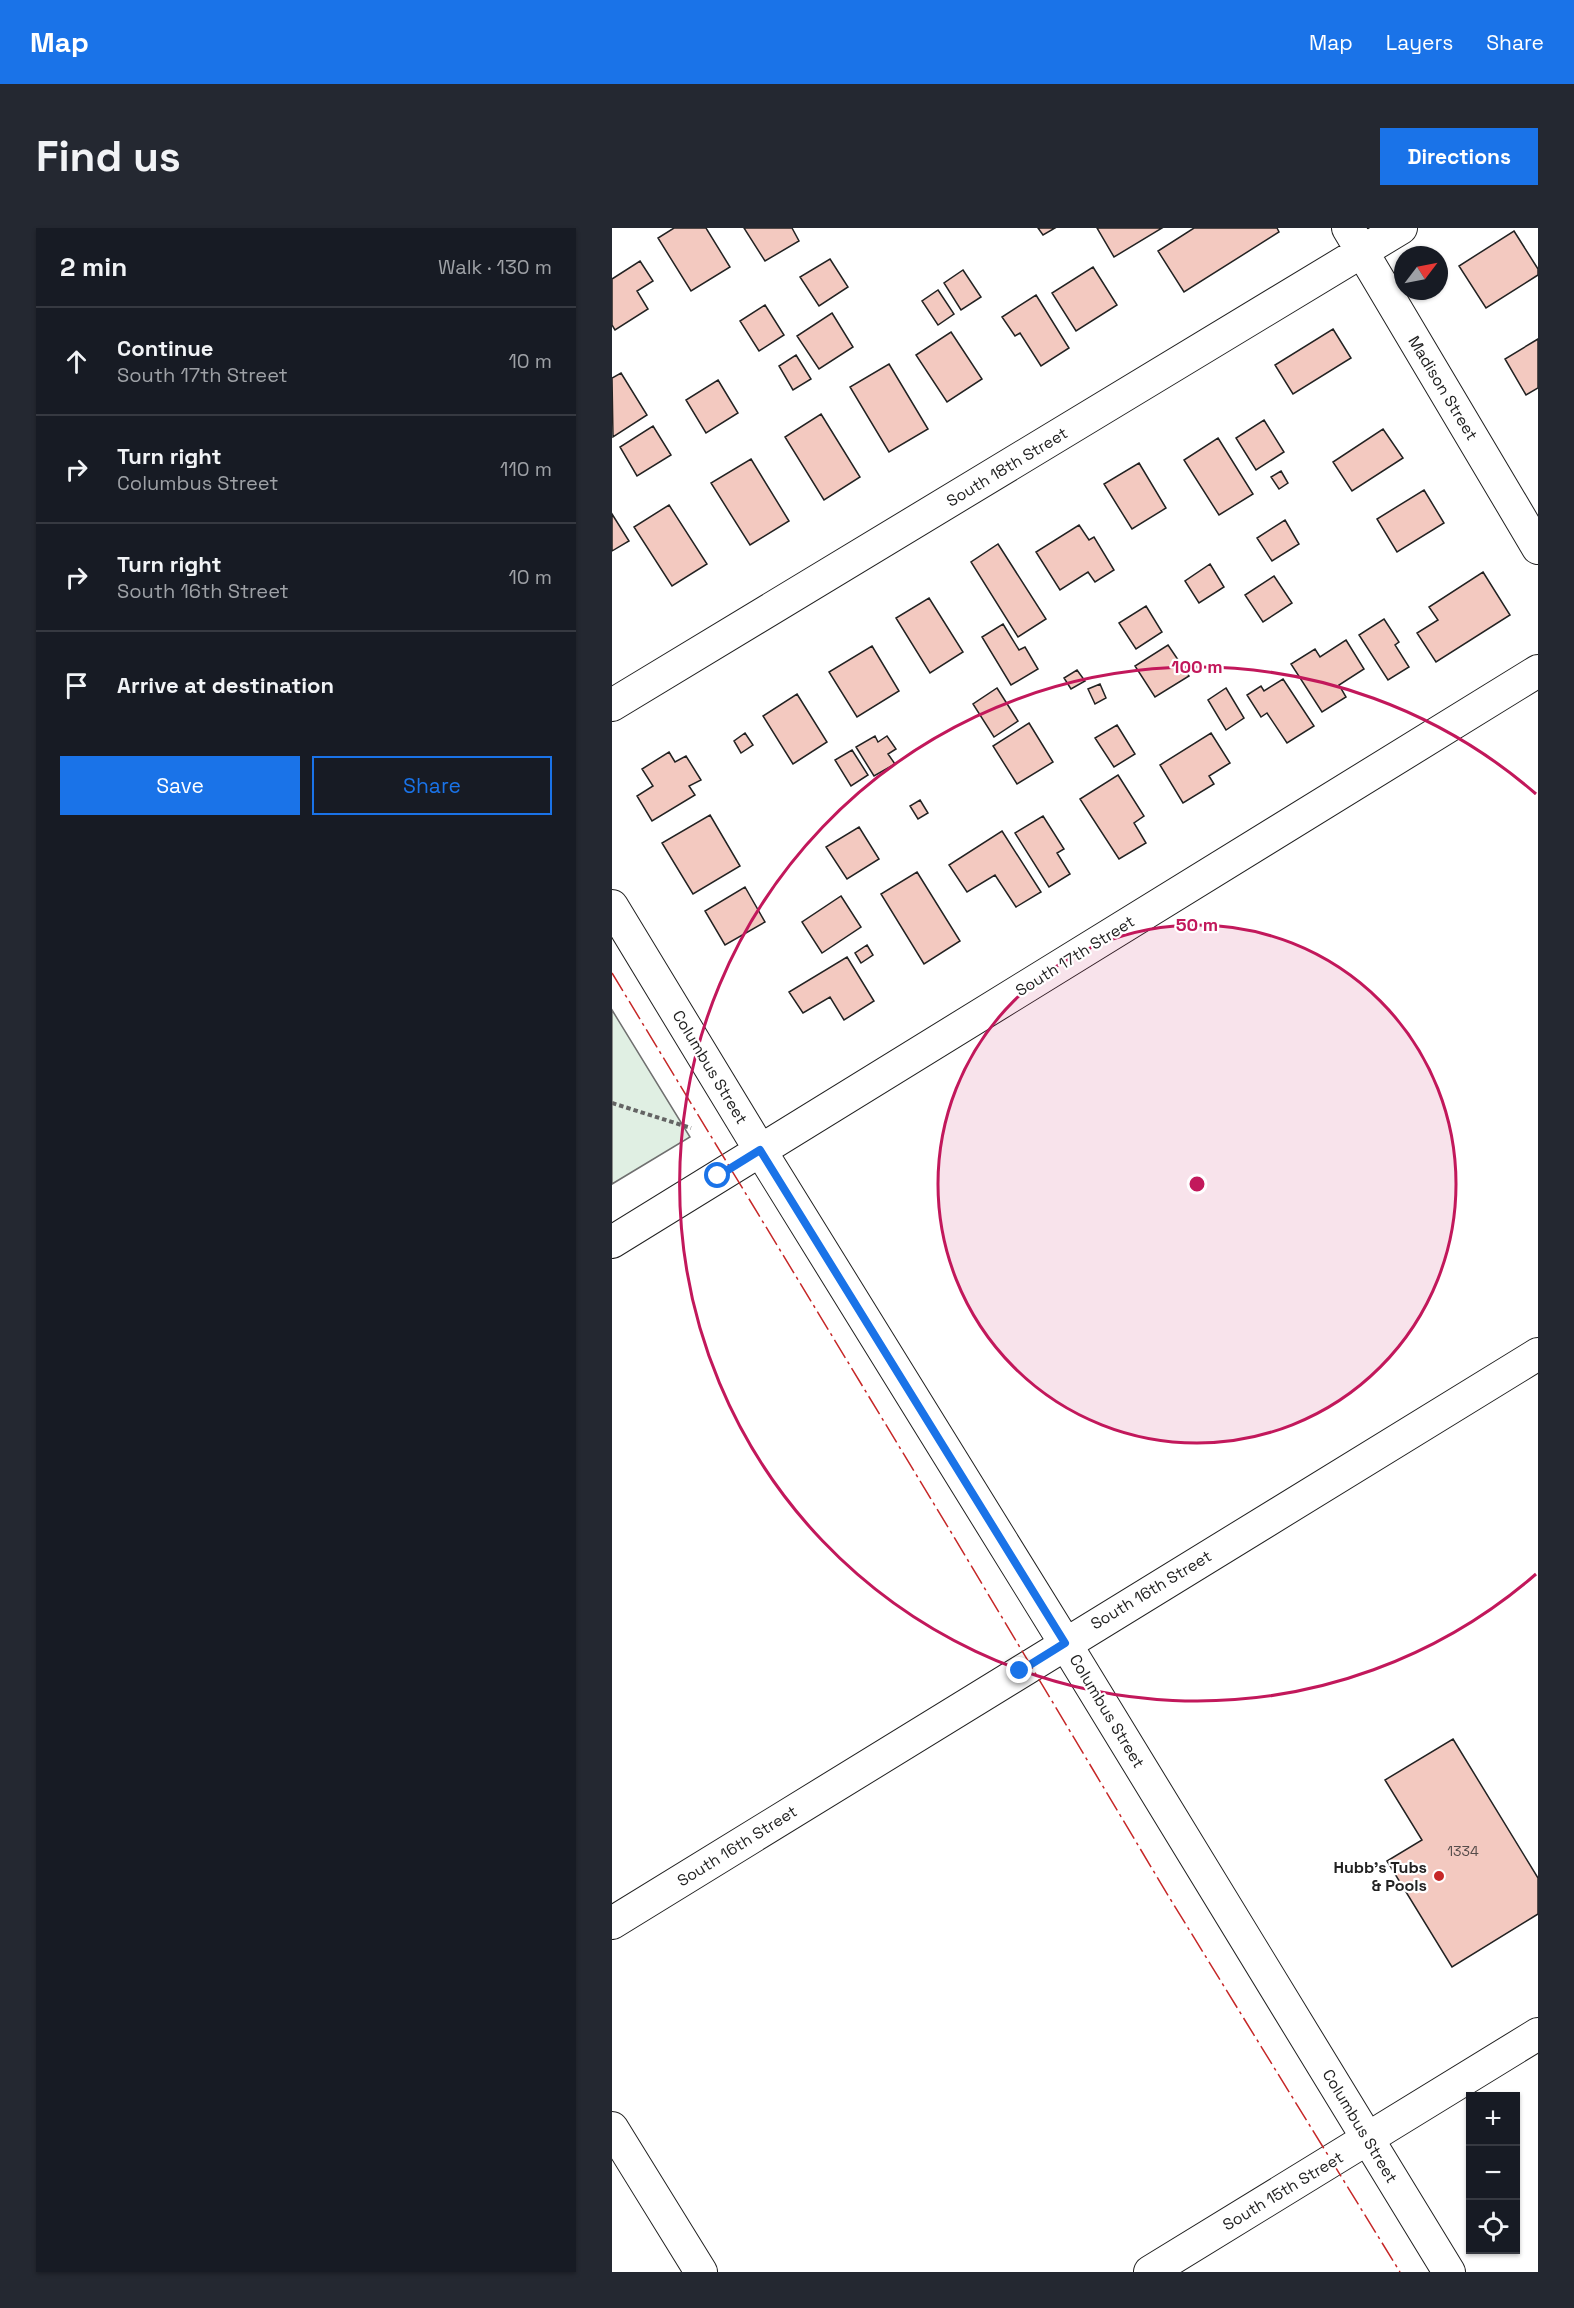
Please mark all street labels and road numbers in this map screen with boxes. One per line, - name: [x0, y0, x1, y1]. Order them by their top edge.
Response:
- street label: Madison Street: [1404, 332, 1482, 444]
- street label: South 18th Street: [943, 423, 1071, 511]
- street label: South 17th Street: [1011, 911, 1139, 1001]
- street label: Columbus Street: [668, 1006, 752, 1128]
- street label: South 16th Street: [1087, 1546, 1215, 1634]
- street label: Columbus Street: [1065, 1650, 1149, 1772]
- street label: South 16th Street: [673, 1801, 801, 1891]
- street label: Columbus Street: [1318, 2065, 1402, 2187]
- street label: South 15th Street: [1219, 2147, 1347, 2235]

